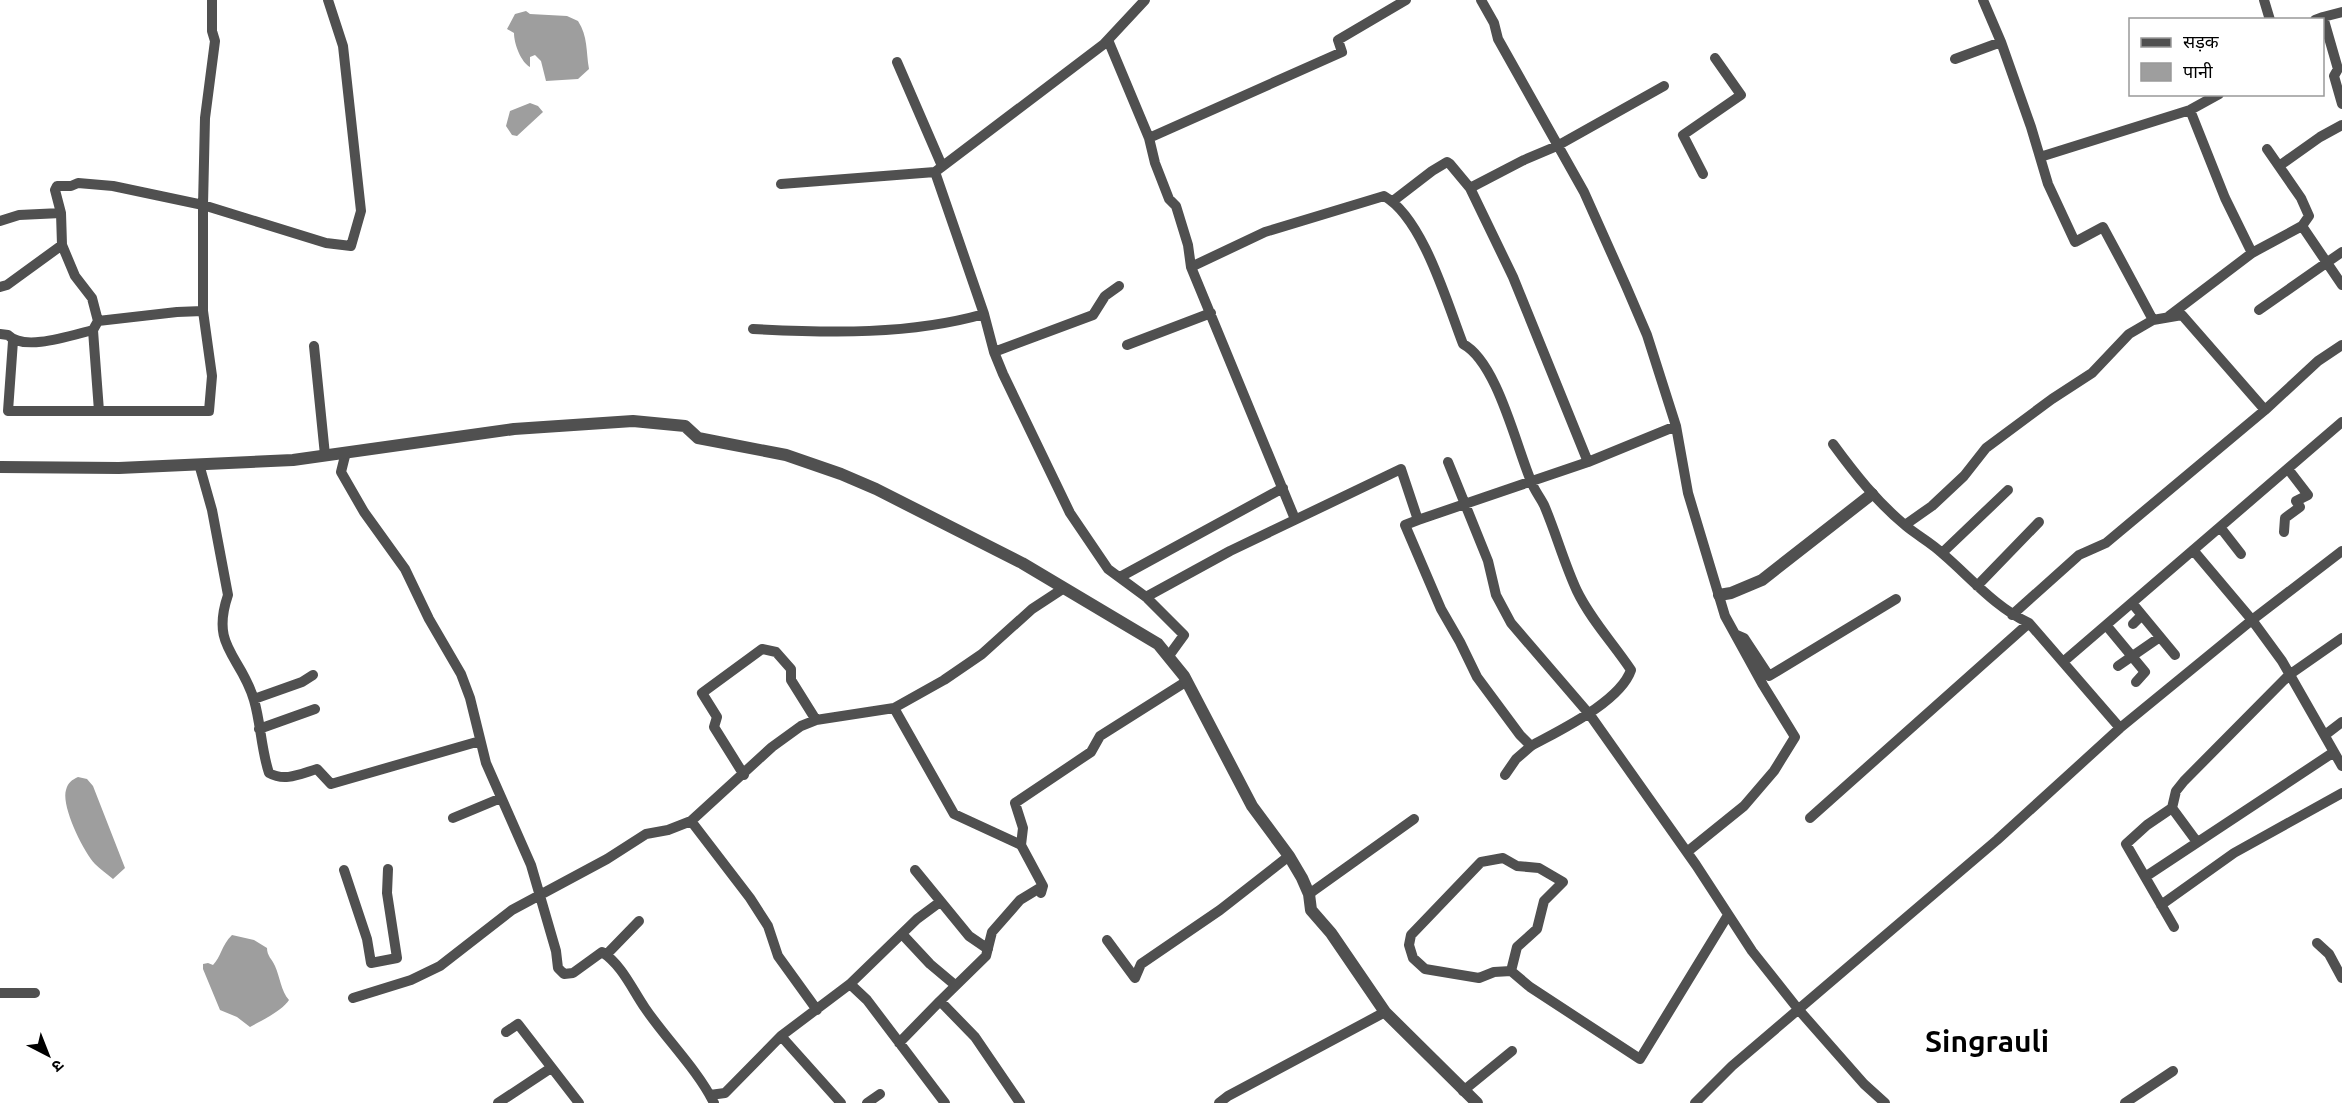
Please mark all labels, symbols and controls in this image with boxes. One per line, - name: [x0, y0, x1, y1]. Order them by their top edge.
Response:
- legend: [2129, 18, 2324, 96]
- text: सड़क: [2183, 31, 2220, 52]
- text: पानी: [2183, 61, 2213, 81]
- district label: Singrauli: [1925, 1024, 2049, 1058]
- north arrow: [18, 1025, 78, 1085]
- text: उ: [48, 1056, 68, 1076]

